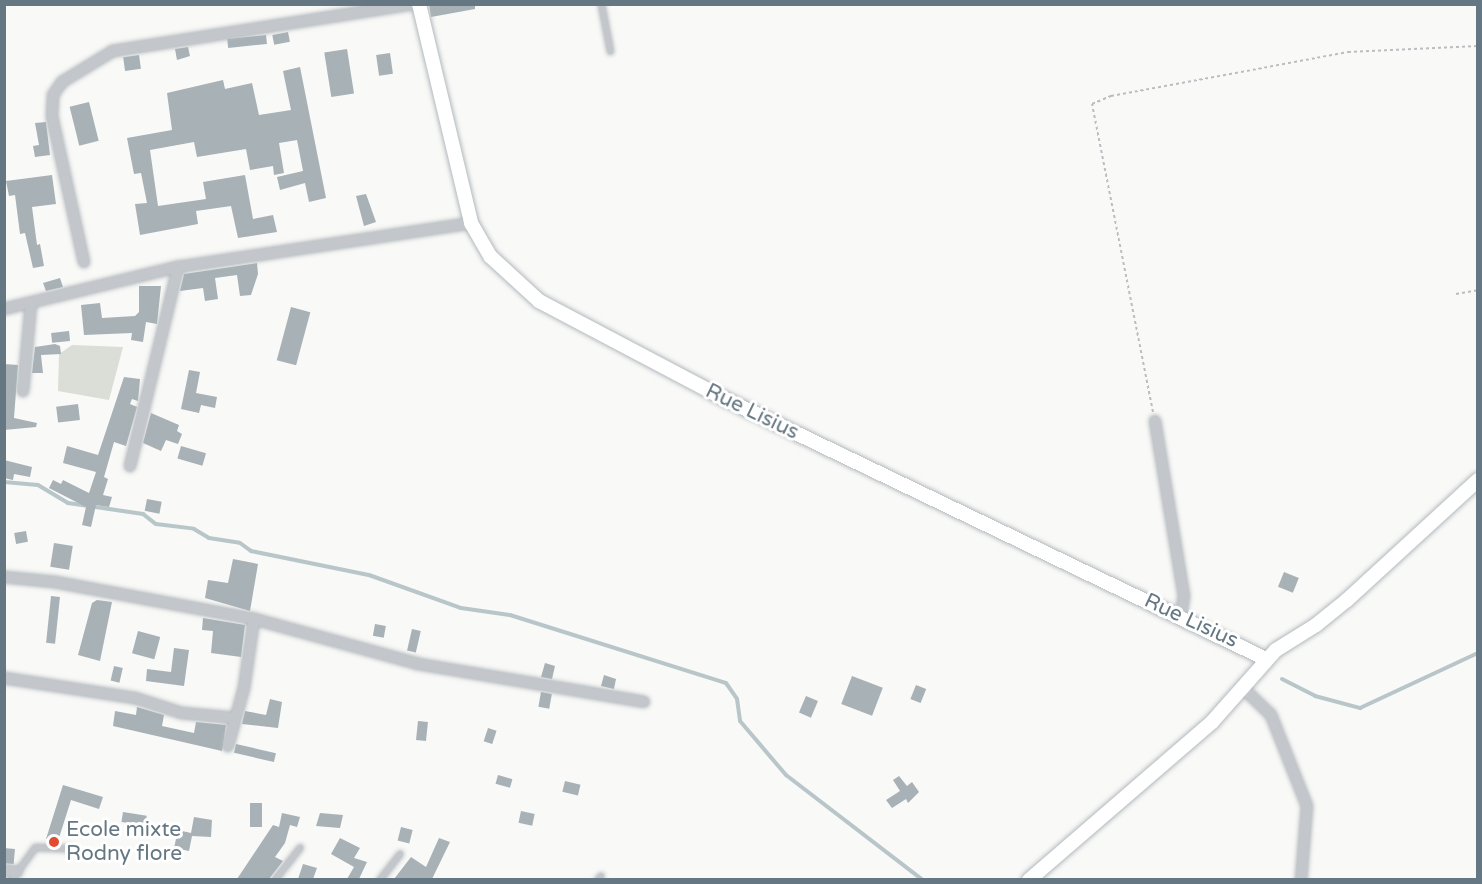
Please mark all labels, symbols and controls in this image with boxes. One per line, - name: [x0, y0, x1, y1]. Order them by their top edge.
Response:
- street label: Rue Lisius: [701, 379, 803, 445]
- street label: Rue Lisius: [1140, 588, 1242, 654]
- place label: Ecole mixte Rodny flore: [66, 817, 182, 867]
- marker: Ecole mixte Rodny flore: [47, 835, 61, 849]

